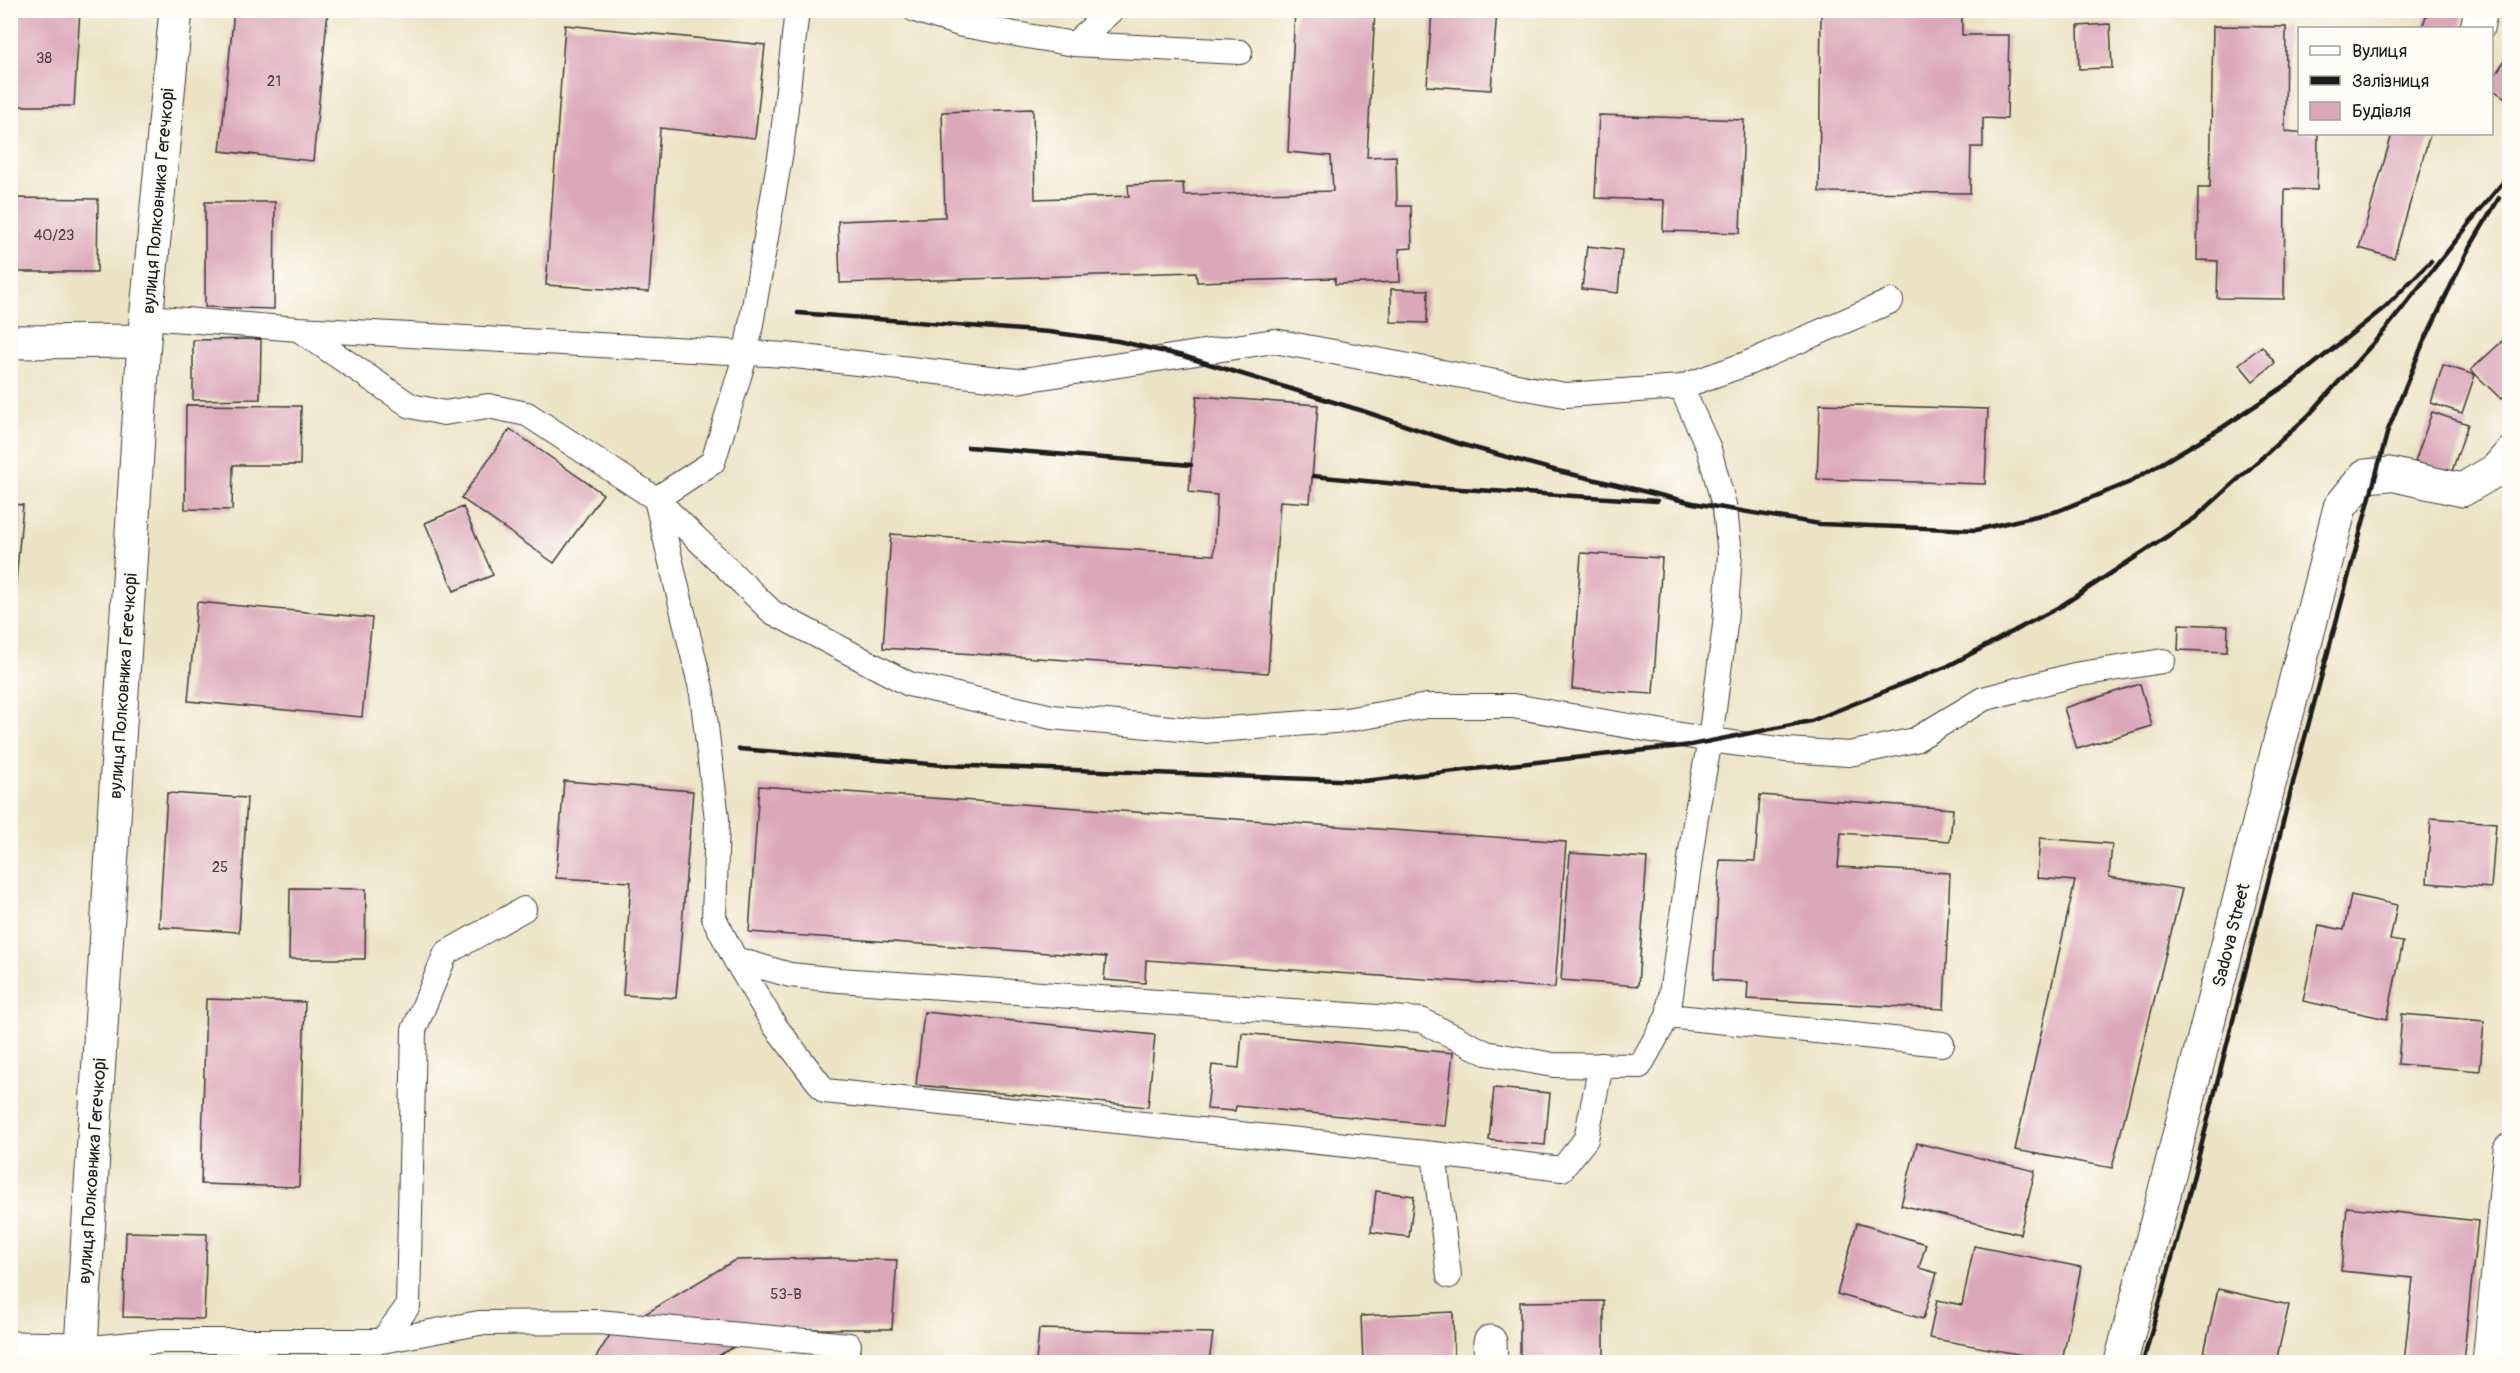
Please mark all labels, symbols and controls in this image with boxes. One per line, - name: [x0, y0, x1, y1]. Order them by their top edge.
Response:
- legend: [2298, 27, 2493, 135]
- text: Вулиця: [2352, 40, 2407, 63]
- house number: 38: [36, 49, 52, 68]
- text: Залізниця: [2352, 70, 2429, 93]
- house number: 21: [267, 72, 281, 91]
- street label: вулиця Полковника Гегечкорі: [137, 87, 180, 315]
- text: Будівля: [2352, 100, 2411, 123]
- house number: 40/23: [34, 226, 74, 245]
- street label: вулиця Полковника Гегечкорі: [104, 572, 143, 800]
- house number: 25: [212, 858, 228, 877]
- street label: Sadova Street: [2207, 880, 2256, 989]
- street label: вулиця Полковника Гегечкорі: [73, 1057, 112, 1285]
- house number: 53-В: [770, 1285, 802, 1304]

